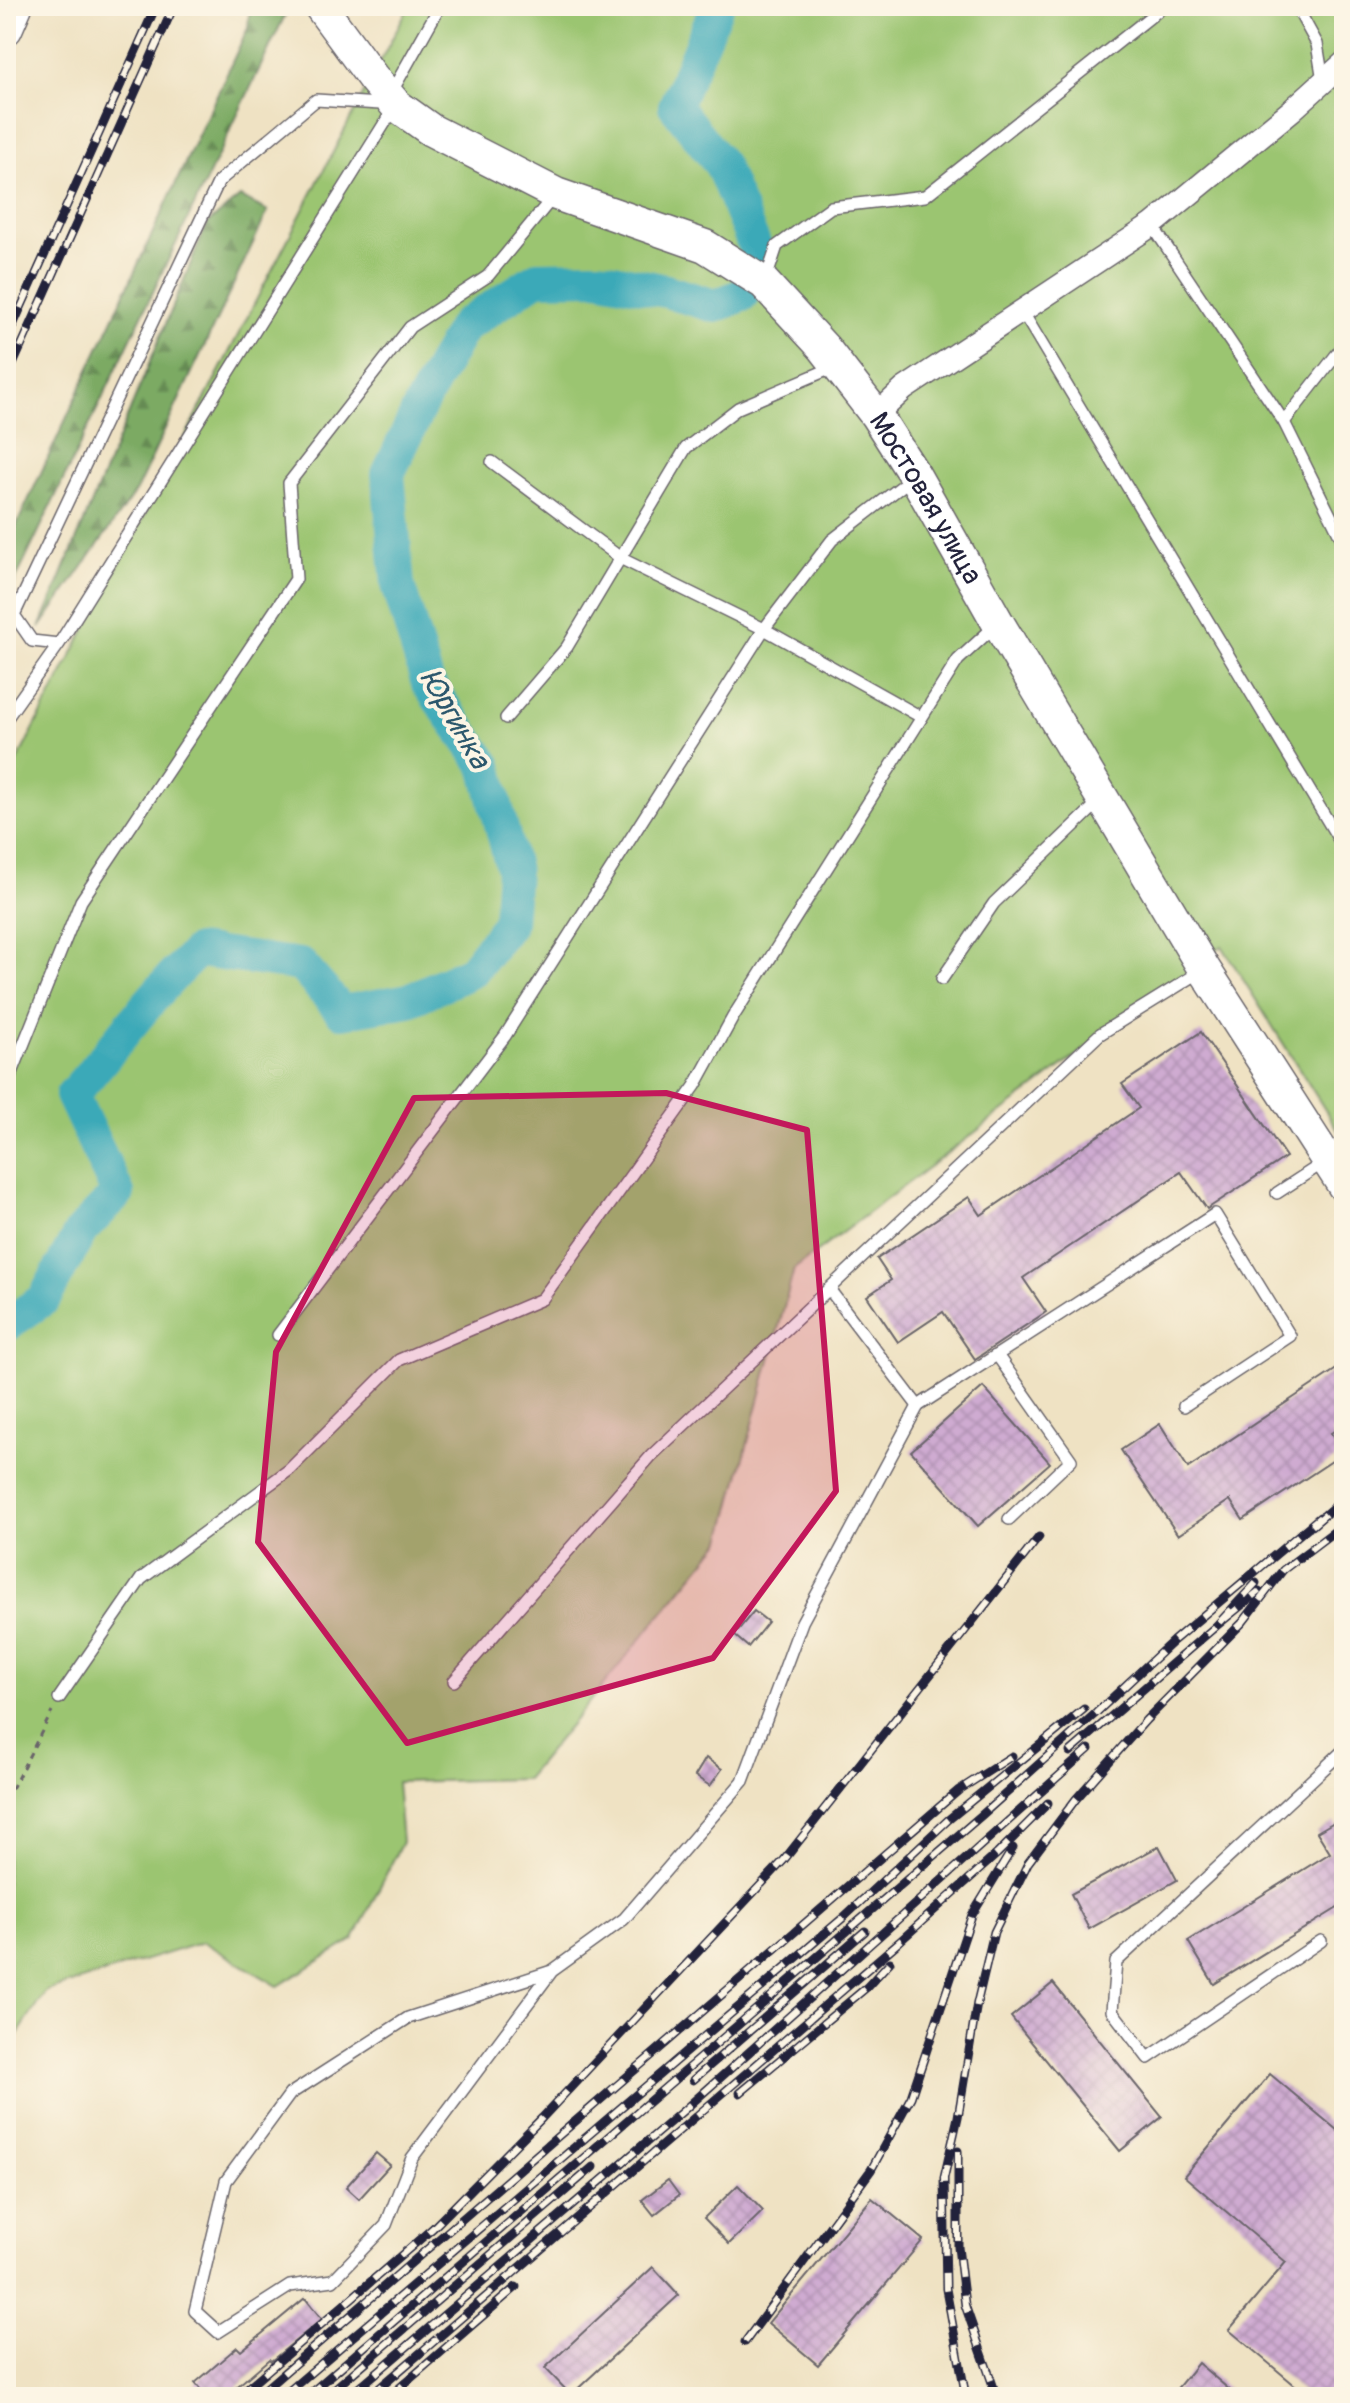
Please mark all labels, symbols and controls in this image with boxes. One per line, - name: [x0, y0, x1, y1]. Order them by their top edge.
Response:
- street label: Мостовая улица: [861, 406, 990, 590]
- water label: Юргинка: [412, 663, 499, 777]

